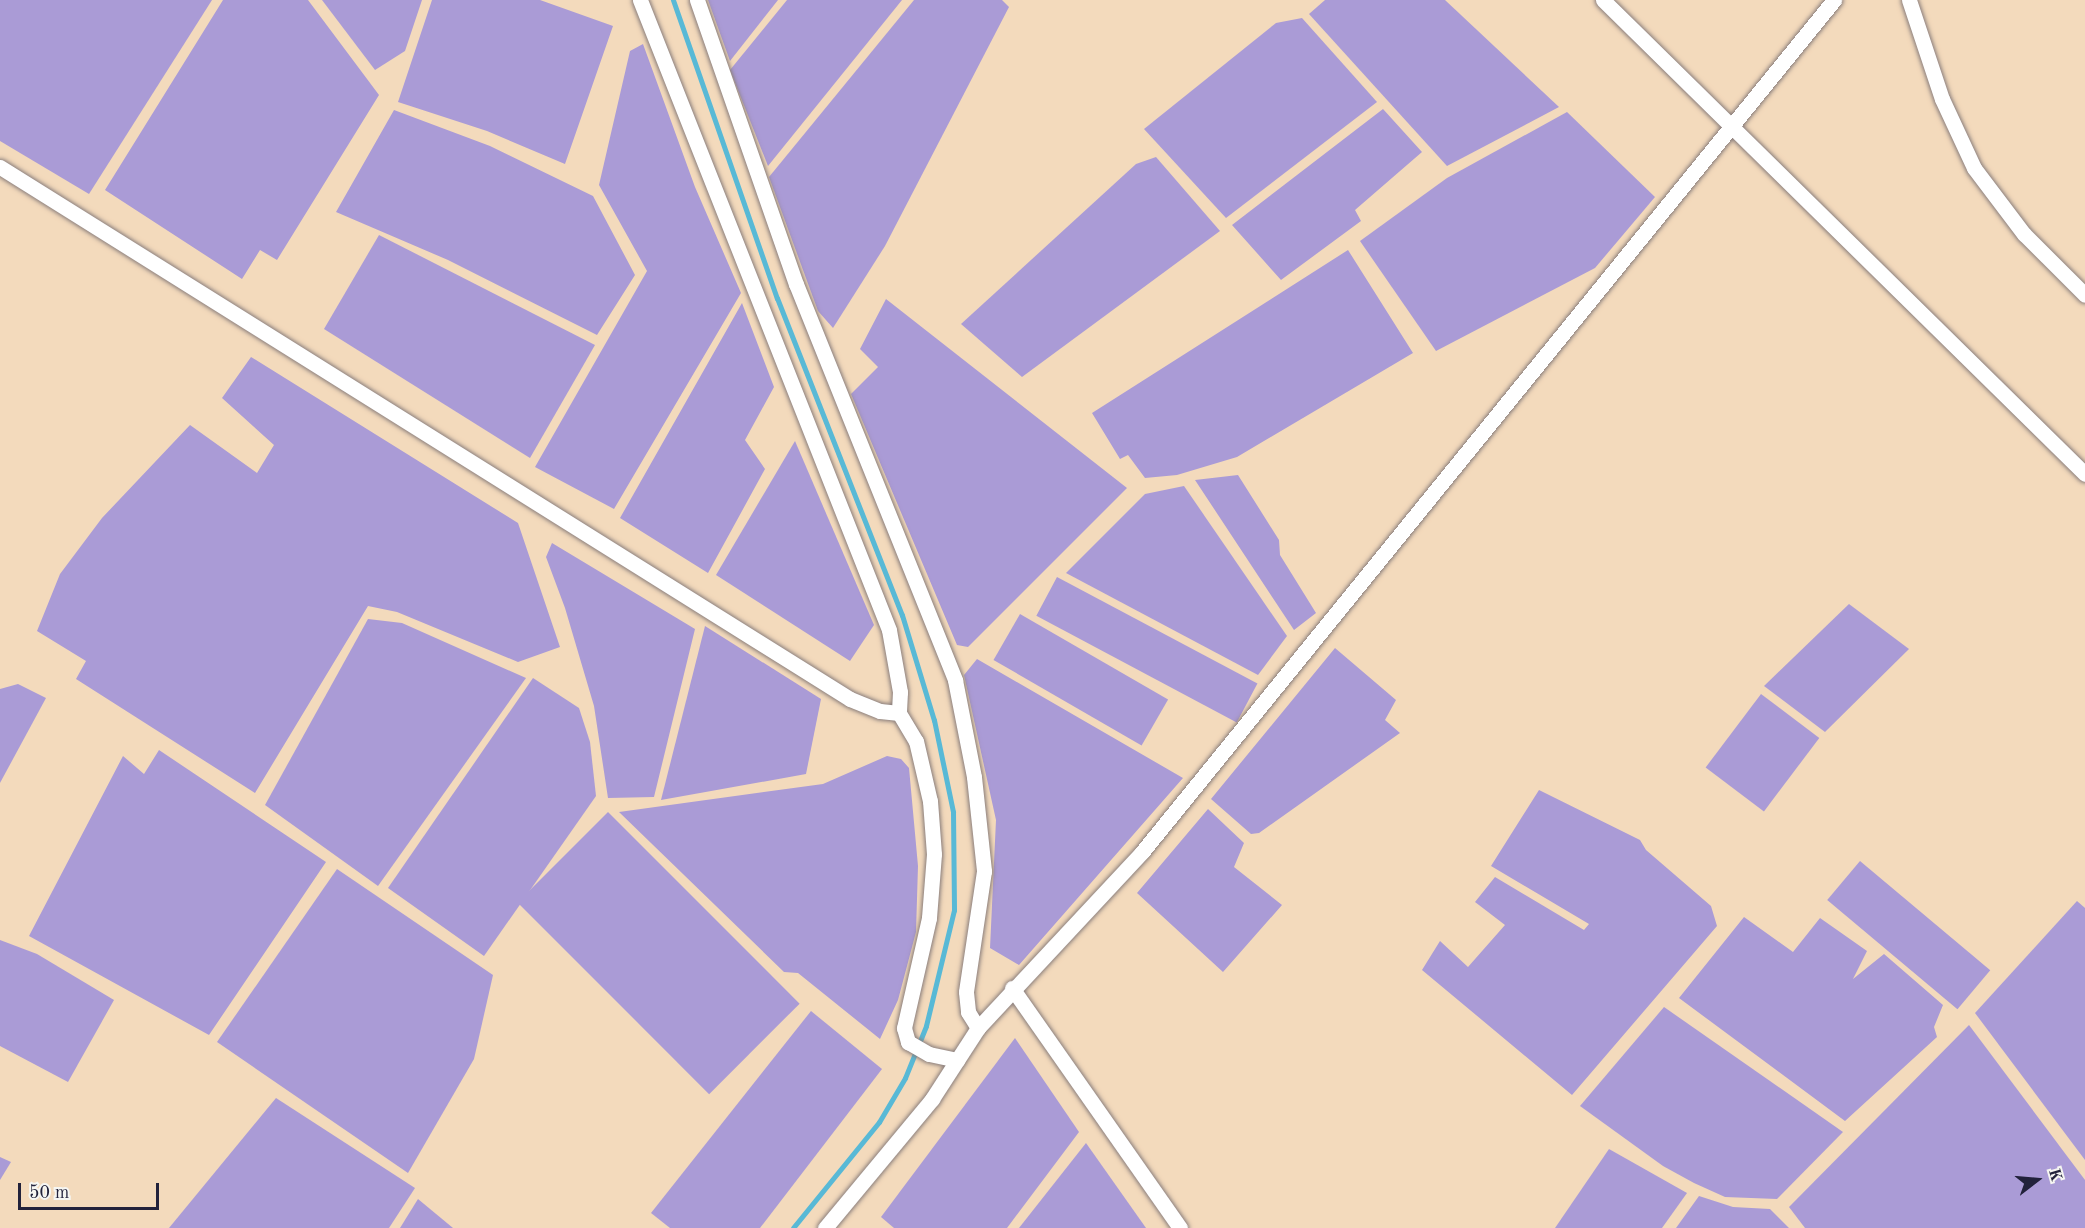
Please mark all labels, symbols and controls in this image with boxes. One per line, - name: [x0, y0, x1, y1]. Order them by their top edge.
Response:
- north arrow: [2007, 1150, 2067, 1210]
- text: K: [2045, 1167, 2064, 1183]
- scale bar: [21, 1171, 162, 1209]
- text: 50 m: [29, 1184, 69, 1202]

